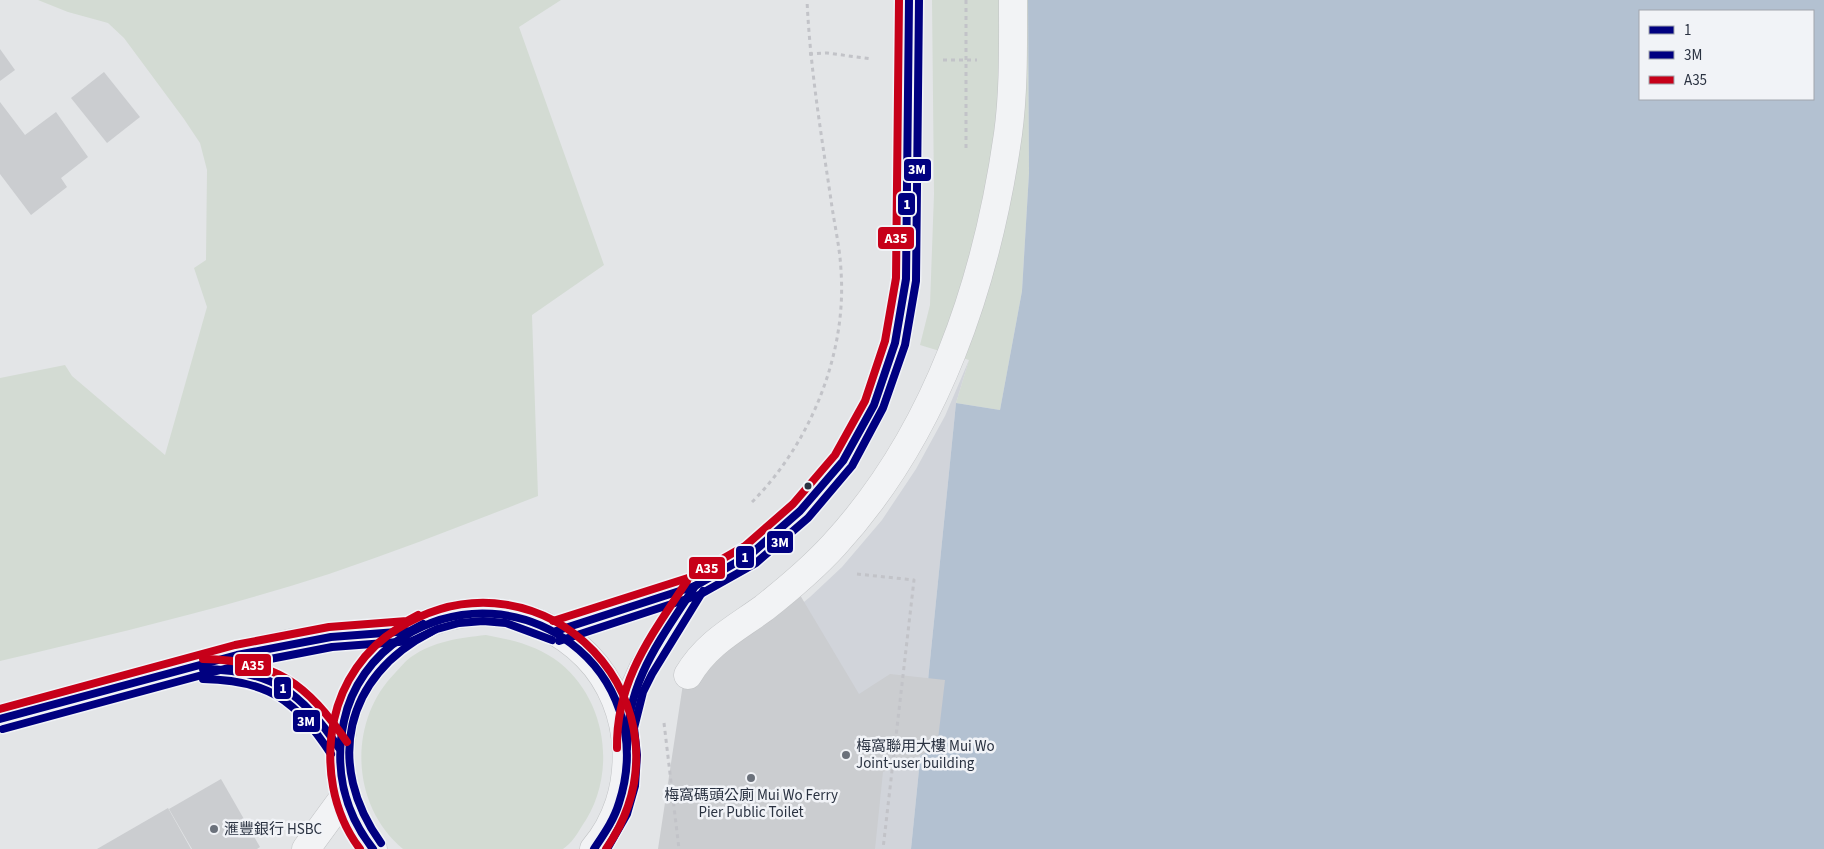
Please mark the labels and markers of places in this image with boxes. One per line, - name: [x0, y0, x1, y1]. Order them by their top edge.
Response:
- unlabelled marker: [803, 481, 813, 491]
- place label: 梅窩聯用大樓 Mui Wo Joint-user building: [856, 736, 995, 774]
- marker: 梅窩聯用大樓 Mui Wo Joint-user building: [840, 749, 852, 761]
- marker: 梅窩碼頭公廁 Mui Wo Ferry Pier Public Toilet: [745, 772, 757, 784]
- place label: 梅窩碼頭公廁 Mui Wo Ferry Pier Public Toilet: [664, 785, 838, 823]
- place label: 滙豐銀行 HSBC: [224, 819, 323, 840]
- marker: 滙豐銀行 HSBC: [208, 823, 220, 835]

